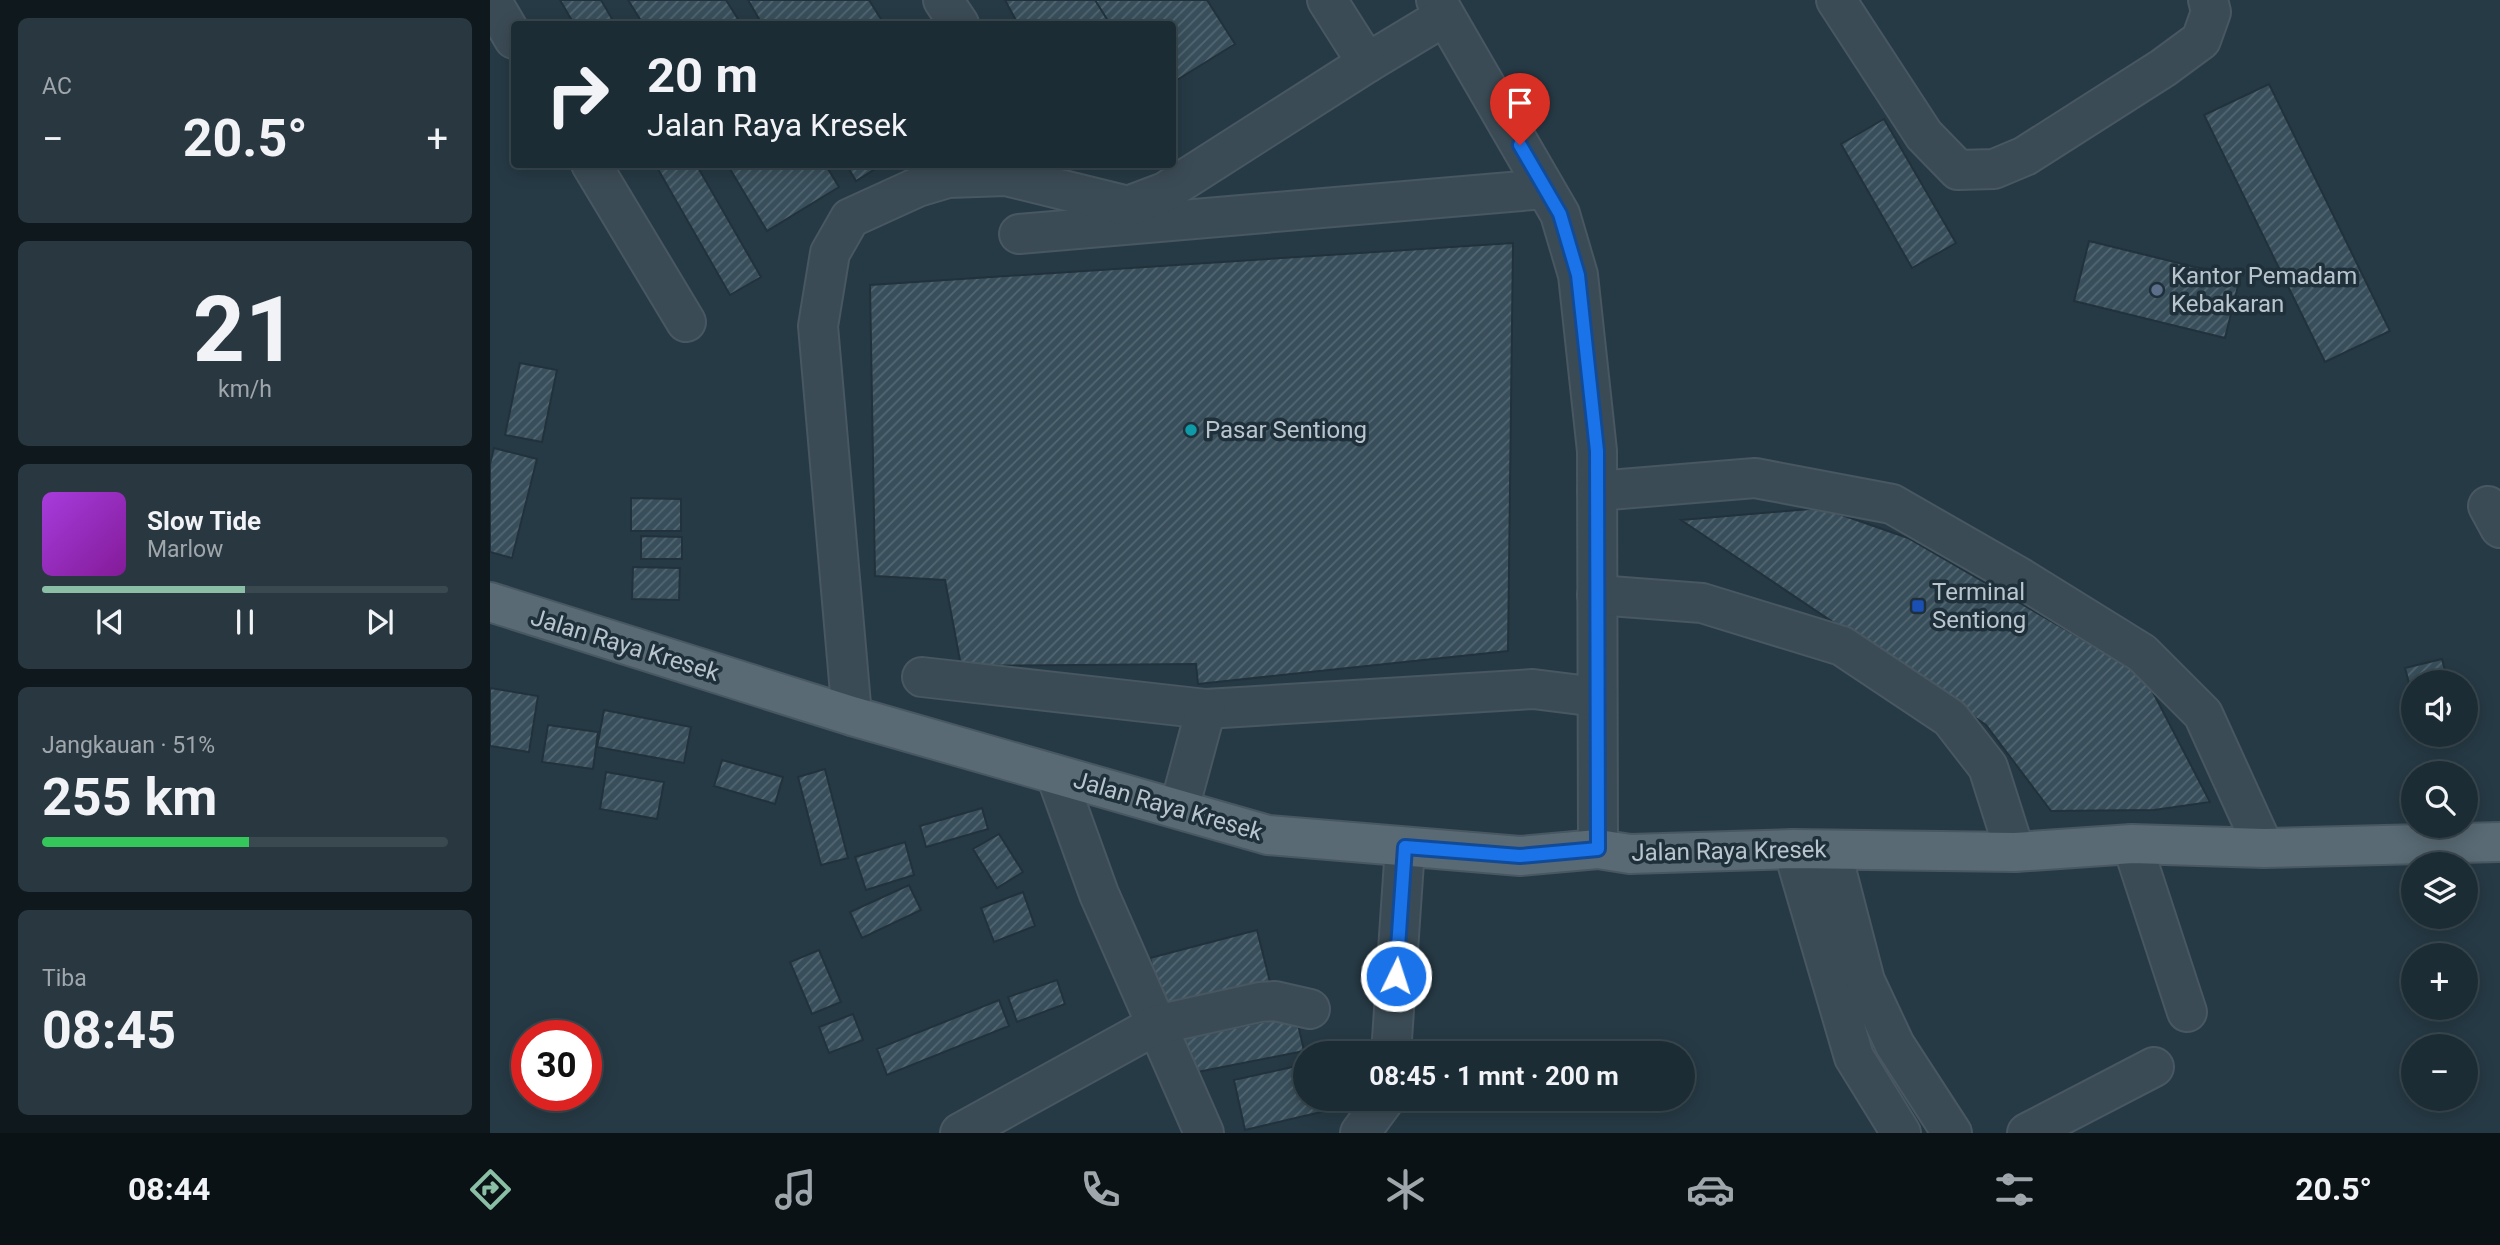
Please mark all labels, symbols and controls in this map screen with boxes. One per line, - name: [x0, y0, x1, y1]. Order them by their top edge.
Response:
- text: 20 m: [647, 47, 758, 104]
- icon: right: [532, 49, 623, 140]
- text: AC: [42, 73, 72, 100]
- pin: [1490, 73, 1550, 145]
- icon: arrive: [1501, 84, 1539, 122]
- text: Jalan Raya Kresek: [647, 106, 907, 144]
- text: 20.5°: [183, 108, 308, 169]
- text: −: [42, 117, 64, 161]
- text: +: [426, 117, 448, 161]
- place label: Kantor Pemadam Kebakaran: [2171, 262, 2357, 318]
- text: 21: [193, 277, 297, 383]
- marker: Kantor Pemadam Kebakaran: [2149, 282, 2165, 298]
- text: km/h: [218, 376, 272, 403]
- place label: Pasar Sentiong: [1205, 416, 1367, 444]
- marker: Pasar Sentiong: [1183, 422, 1199, 438]
- text: Slow Tide: [147, 506, 261, 536]
- text: Marlow: [147, 536, 223, 563]
- place label: Terminal Sentiong: [1932, 578, 2026, 634]
- marker: Terminal Sentiong: [1910, 598, 1926, 614]
- icon: previous: [91, 603, 129, 641]
- icon: pause: [226, 603, 264, 641]
- icon: next: [361, 603, 399, 641]
- street label: Jalan Raya Kresek: [528, 603, 723, 687]
- map controls: [2401, 670, 2478, 1111]
- button: sound: [2401, 670, 2478, 747]
- text: Jangkauan · 51%: [42, 732, 215, 759]
- button: search: [2401, 761, 2478, 838]
- street label: Jalan Raya Kresek: [1070, 766, 1266, 847]
- text: 255 km: [42, 767, 217, 828]
- street label: Jalan Raya Kresek: [1631, 835, 1828, 867]
- button: layers: [2401, 852, 2478, 929]
- position arrow: [1359, 939, 1433, 1013]
- button: +: [2401, 943, 2478, 1020]
- text: Tiba: [42, 965, 87, 992]
- text: 08:45: [42, 1000, 176, 1061]
- speed limit sign: 30: [511, 1020, 602, 1111]
- button: −: [2401, 1034, 2478, 1111]
- text: 08:45 · 1 mnt · 200 m: [1369, 1061, 1619, 1091]
- icon: directions: [466, 1165, 515, 1214]
- icon: music: [771, 1165, 820, 1214]
- icon: phone: [1076, 1165, 1125, 1214]
- icon: climate: [1381, 1165, 1430, 1214]
- icon: car: [1686, 1165, 1735, 1214]
- icon: filters: [1990, 1165, 2039, 1214]
- text: 08:44: [128, 1170, 210, 1208]
- text: 20.5°: [2295, 1170, 2372, 1208]

